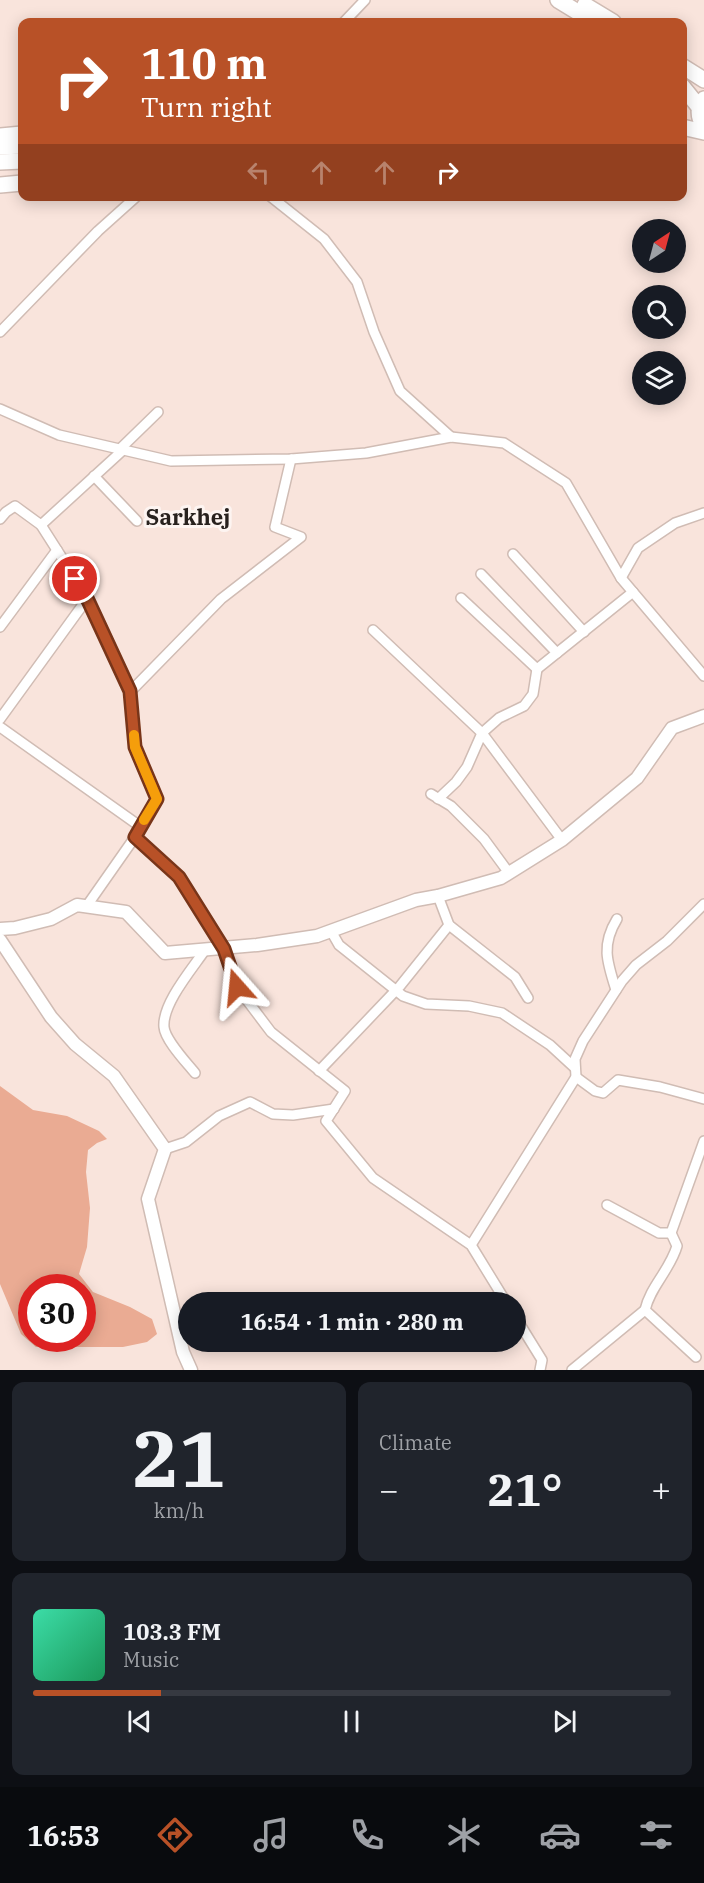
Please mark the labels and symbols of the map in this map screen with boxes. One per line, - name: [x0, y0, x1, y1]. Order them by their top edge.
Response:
- north arrow: [632, 219, 686, 273]
- district label: Sarkhej: [146, 502, 230, 531]
- pin: [49, 553, 100, 604]
- position arrow: [205, 955, 269, 1019]
- speed limit sign: 30: [18, 1274, 96, 1352]

